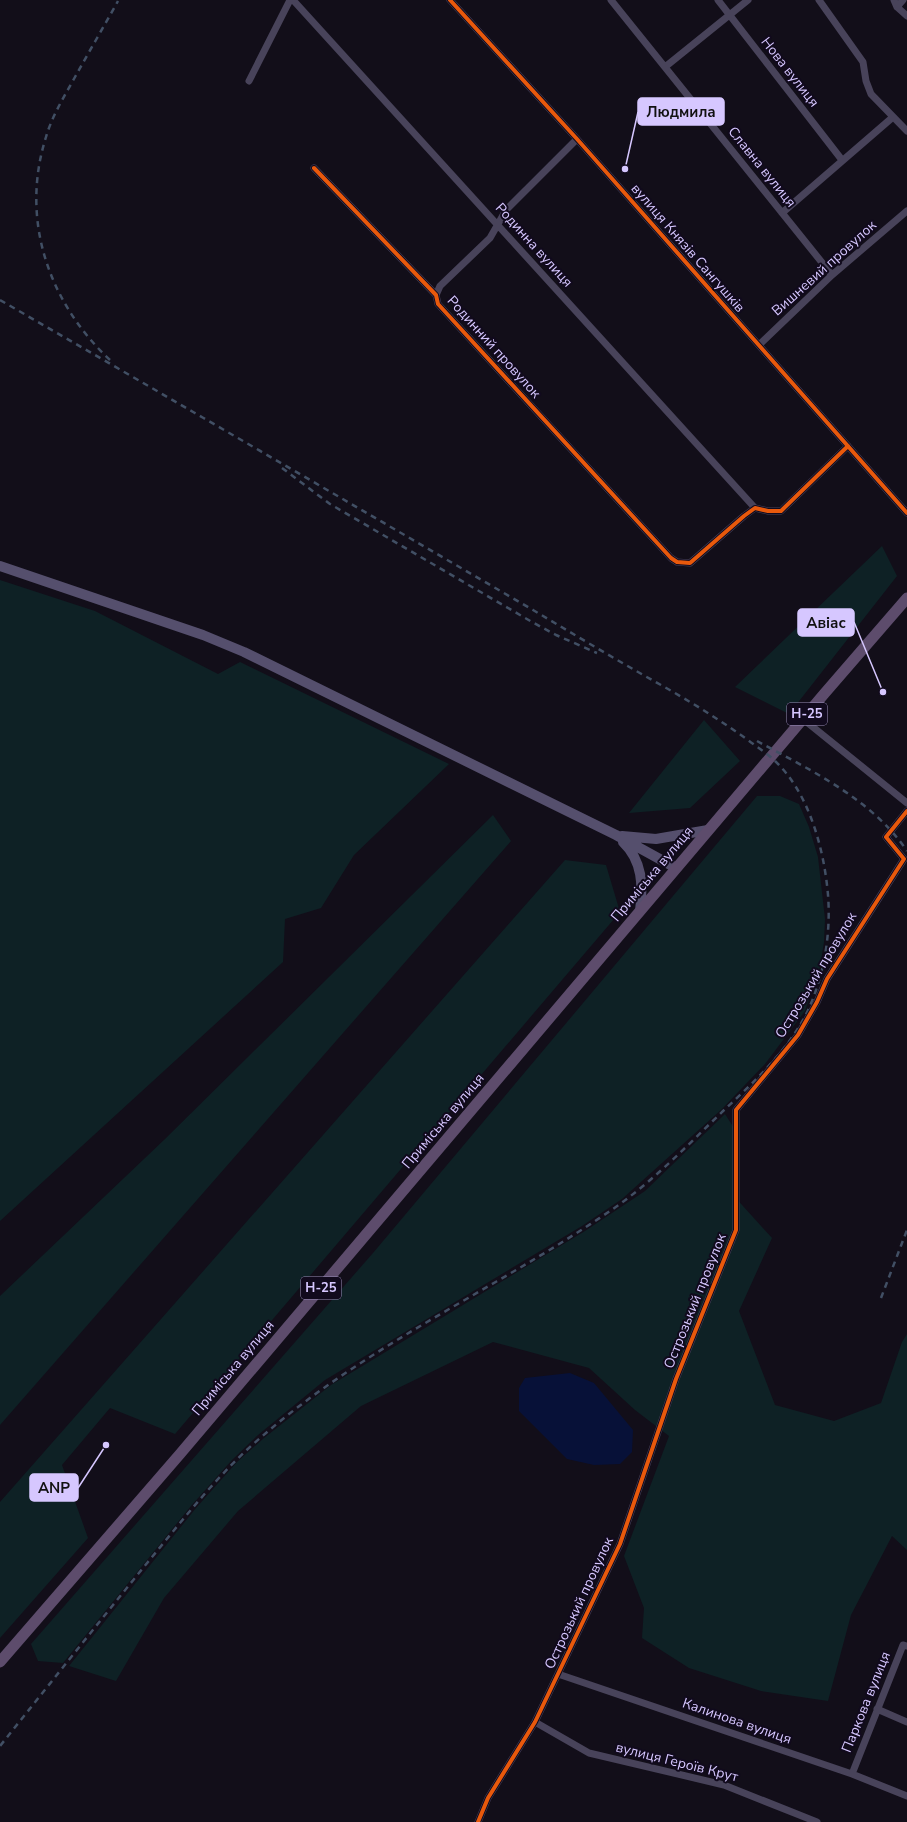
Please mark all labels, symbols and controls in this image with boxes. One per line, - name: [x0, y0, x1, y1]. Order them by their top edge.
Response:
- street label: Нова вулиця: [757, 33, 823, 111]
- callout: Людмила: [638, 98, 724, 125]
- text: Людмила: [646, 102, 716, 122]
- street label: Славна вулиця: [724, 123, 800, 211]
- street label: вулиця Князів Сангушків: [627, 180, 749, 317]
- street label: Родинна вулиця: [491, 199, 577, 291]
- street label: Вишневий провулок: [768, 216, 881, 320]
- street label: Родинний провулок: [443, 292, 546, 403]
- callout: Авіас: [798, 609, 854, 636]
- text: Авіас: [806, 613, 846, 633]
- road number: Н-25: [787, 703, 827, 725]
- street label: Приміська вулиця: [606, 822, 698, 926]
- street label: Острозький провулок: [771, 908, 862, 1042]
- street label: Приміська вулиця: [397, 1069, 489, 1173]
- street label: Острозький провулок: [659, 1230, 731, 1371]
- road number: Н-25: [301, 1277, 341, 1299]
- street label: Приміська вулиця: [187, 1316, 279, 1420]
- callout: ANP: [30, 1474, 78, 1501]
- text: ANP: [38, 1478, 70, 1498]
- street label: Острозький провулок: [540, 1533, 618, 1672]
- street label: Паркова вулиця: [837, 1649, 895, 1755]
- street label: Калинова вулиця: [680, 1693, 794, 1749]
- street label: вулиця Героїв Крут: [614, 1738, 741, 1787]

